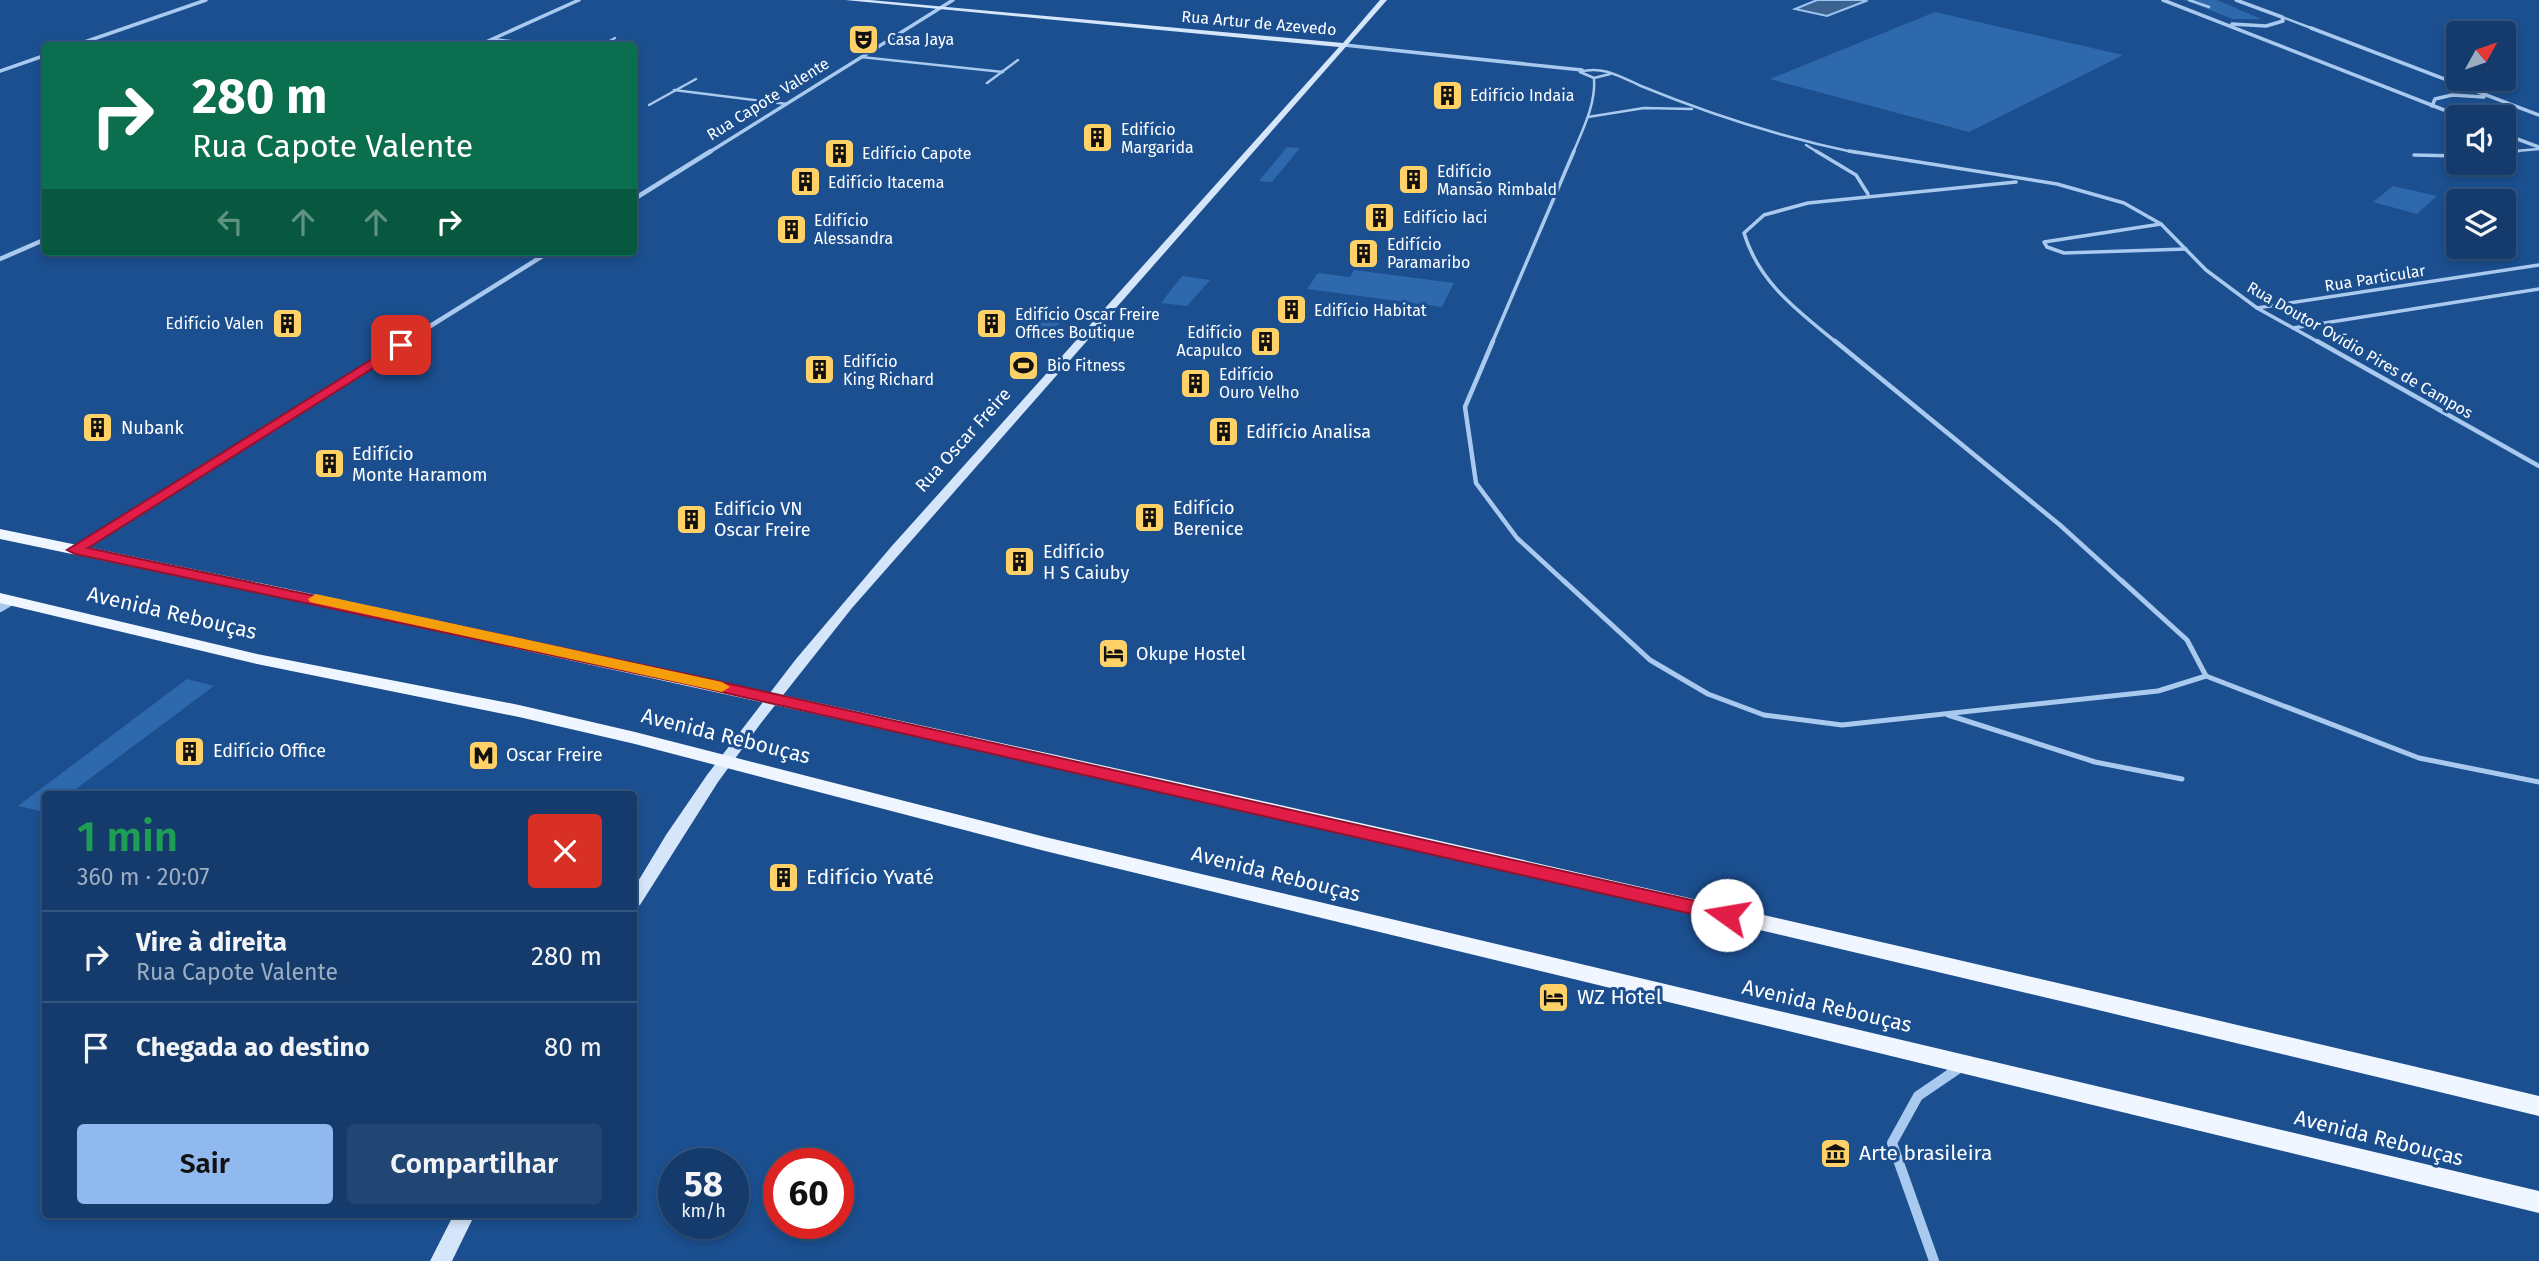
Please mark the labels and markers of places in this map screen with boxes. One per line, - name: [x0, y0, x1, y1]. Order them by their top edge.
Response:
- theatre icon: Casa Jaya: [847, 22, 881, 56]
- place label: Casa Jaya: [887, 30, 954, 49]
- building icon: Edifício Indaia: [1430, 78, 1464, 112]
- place label: Edifício Indaia: [1470, 86, 1574, 105]
- place label: Edifício Margarida: [1121, 120, 1194, 157]
- building icon: Edifício Margarida: [1081, 121, 1115, 155]
- building icon: Edifício Capote: [822, 136, 856, 170]
- place label: Edifício Capote: [862, 144, 972, 163]
- place label: Edifício Mansão Rimbald: [1437, 162, 1557, 199]
- building icon: Edifício Mansão Rimbald: [1397, 163, 1431, 197]
- building icon: Edifício Itacema: [788, 165, 822, 199]
- place label: Edifício Itacema: [828, 173, 944, 192]
- building icon: Edifício Iaci: [1363, 200, 1397, 234]
- place label: Edifício Iaci: [1403, 208, 1487, 227]
- place label: Edifício Alessandra: [814, 211, 893, 248]
- building icon: Edifício Alessandra: [774, 212, 808, 246]
- place label: Edifício Paramaribo: [1387, 235, 1470, 272]
- building icon: Edifício Paramaribo: [1347, 236, 1381, 270]
- building icon: Edifício Habitat: [1274, 293, 1308, 327]
- place label: Edifício Habitat: [1314, 301, 1427, 320]
- place label: Edifício Oscar Freire Offices Boutique: [1015, 305, 1160, 342]
- building icon: Edifício Valen: [270, 306, 304, 340]
- building icon: Edifício Oscar Freire Offices Boutique: [975, 306, 1009, 340]
- place label: Edifício Valen: [166, 314, 264, 333]
- pin: [371, 315, 431, 375]
- place label: Edifício Acapulco: [1177, 323, 1242, 360]
- building icon: Edifício Acapulco: [1248, 324, 1282, 358]
- sports icon: Bio Fitness: [1007, 348, 1041, 382]
- place label: Edifício King Richard: [843, 352, 934, 389]
- building icon: Edifício King Richard: [803, 353, 837, 387]
- place label: Bio Fitness: [1047, 356, 1125, 375]
- place label: Edifício Ouro Velho: [1219, 365, 1299, 402]
- building icon: Edifício Ouro Velho: [1179, 366, 1213, 400]
- building icon: Nubank: [81, 411, 115, 445]
- building icon: Edifício Analisa: [1206, 415, 1240, 449]
- place label: Nubank: [121, 417, 185, 439]
- place label: Edifício Analisa: [1246, 421, 1371, 443]
- place label: Edifício Monte Haramom: [352, 443, 487, 486]
- building icon: Edifício Monte Haramom: [312, 447, 346, 481]
- place label: Edifício Berenice: [1173, 497, 1244, 540]
- place label: Edifício VN Oscar Freire: [714, 498, 811, 541]
- building icon: Edifício Berenice: [1133, 501, 1167, 535]
- building icon: Edifício VN Oscar Freire: [674, 502, 708, 536]
- place label: Edifício H S Caiuby: [1043, 541, 1129, 584]
- building icon: Edifício H S Caiuby: [1003, 545, 1037, 579]
- hotel icon: Okupe Hostel: [1096, 637, 1130, 671]
- place label: Okupe Hostel: [1136, 643, 1246, 665]
- building icon: Edifício Office: [173, 734, 207, 768]
- metro station icon: Oscar Freire: [466, 738, 500, 772]
- place label: Edifício Office: [213, 740, 326, 762]
- place label: Oscar Freire: [506, 744, 603, 766]
- building icon: Edifício Yvaté: [766, 860, 800, 894]
- place label: Edifício Yvaté: [806, 864, 934, 890]
- hotel icon: WZ Hotel: [1537, 980, 1571, 1014]
- place label: WZ Hotel: [1577, 984, 1662, 1010]
- museum icon: Arte brasileira: [1819, 1136, 1853, 1170]
- place label: Arte brasileira: [1859, 1140, 1992, 1166]

